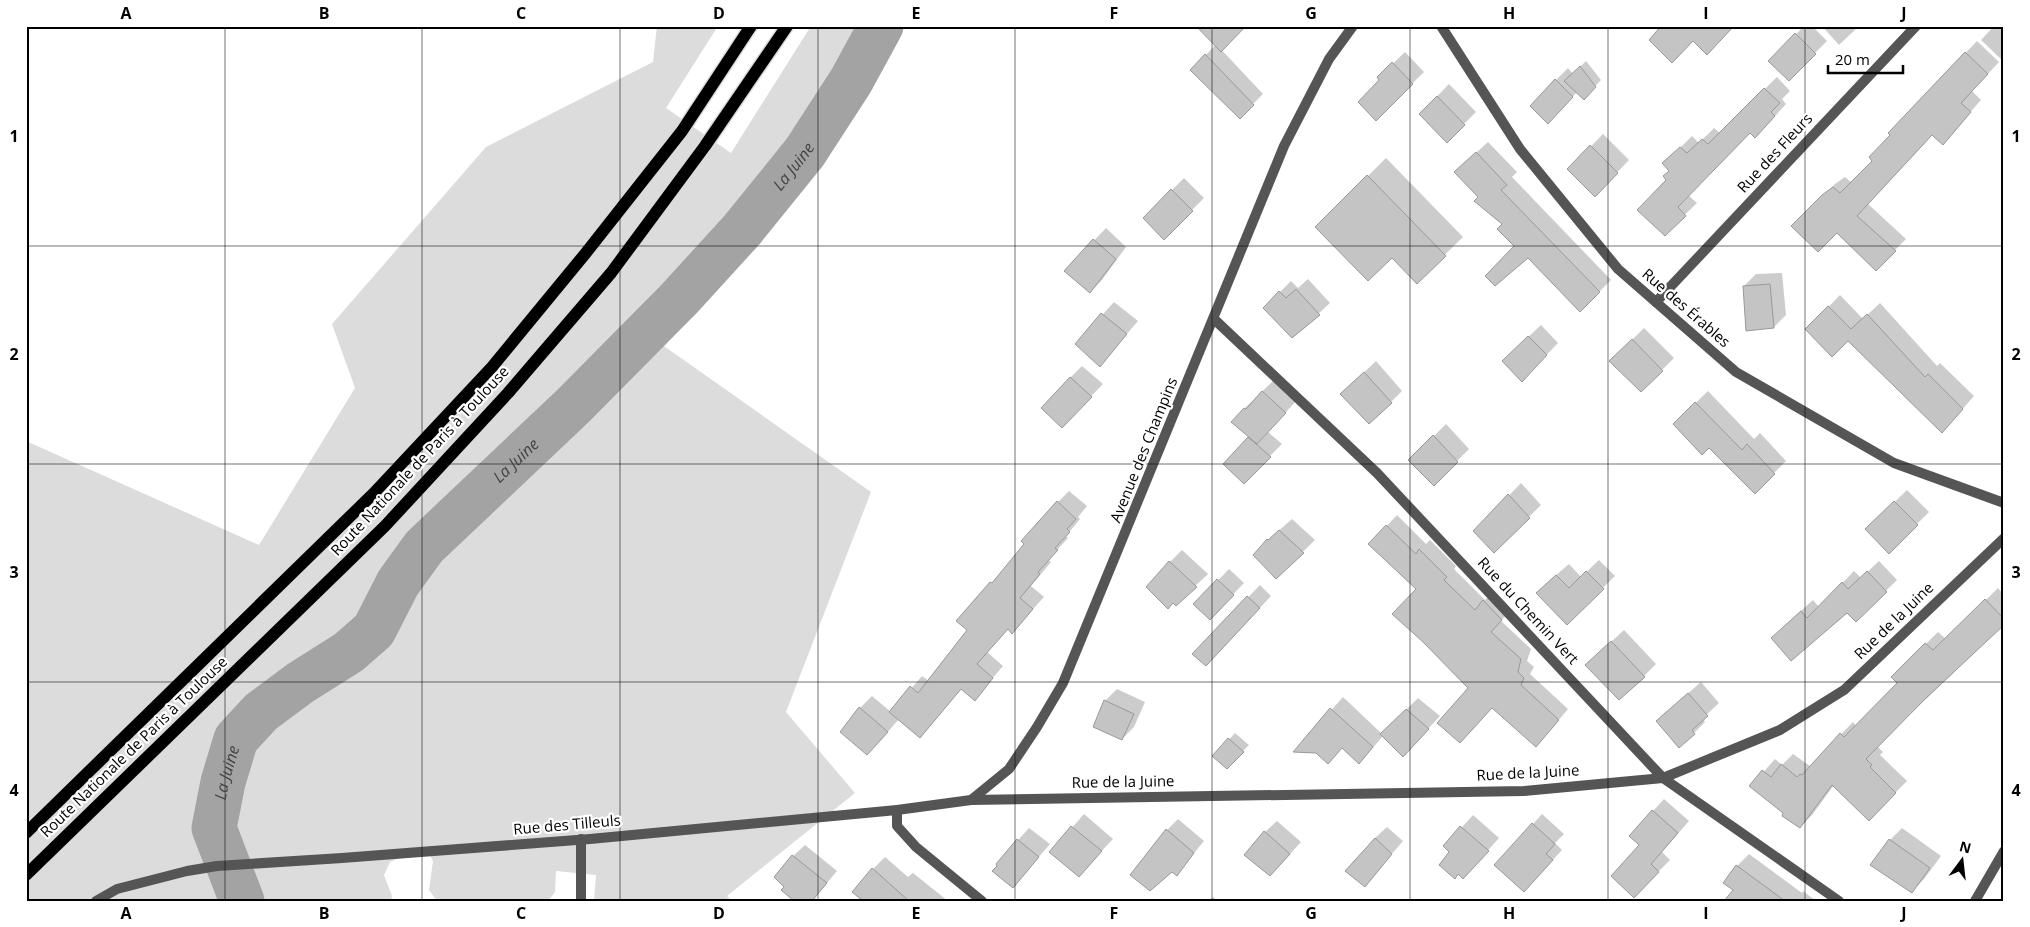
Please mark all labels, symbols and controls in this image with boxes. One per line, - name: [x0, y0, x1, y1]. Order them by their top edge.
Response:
- text: A: [120, 2, 132, 24]
- text: B: [319, 2, 329, 24]
- text: C: [516, 2, 526, 24]
- text: D: [713, 2, 725, 24]
- text: E: [912, 2, 921, 24]
- text: F: [1110, 2, 1118, 24]
- text: G: [1305, 2, 1317, 24]
- text: H: [1503, 2, 1515, 24]
- text: I: [1703, 2, 1709, 24]
- text: J: [1899, 2, 1907, 24]
- scale bar: [1828, 42, 1902, 74]
- text: 20 m: [1835, 49, 1870, 69]
- street label: Rue des Fleurs: [1732, 108, 1816, 196]
- text: 1: [9, 125, 19, 147]
- text: 1: [2011, 125, 2021, 147]
- water label: La Juine: [767, 138, 819, 195]
- street label: Rue des Érables: [1638, 263, 1735, 351]
- text: 2: [9, 343, 19, 365]
- text: 2: [2011, 343, 2021, 365]
- street label: Route Nationale de Paris à Toulouse: [326, 361, 513, 560]
- street label: Avenue des Champins: [1105, 374, 1181, 525]
- water label: La Juine: [488, 433, 543, 487]
- street label: Rue du Chemin Vert: [1474, 552, 1584, 668]
- text: 3: [9, 561, 19, 583]
- text: 3: [2011, 561, 2021, 583]
- street label: Rue de la Juine: [1849, 577, 1937, 663]
- street label: Route Nationale de Paris à Toulouse: [35, 651, 231, 841]
- water label: La Juine: [209, 743, 244, 802]
- street label: Rue de la Juine: [1476, 759, 1580, 785]
- street label: Rue de la Juine: [1071, 770, 1175, 792]
- text: 4: [9, 779, 19, 801]
- text: 4: [2011, 779, 2021, 801]
- street label: Rue des Tilleuls: [512, 809, 621, 839]
- north arrow: [1938, 834, 1988, 884]
- text: N: [1958, 836, 1973, 858]
- text: A: [120, 902, 132, 924]
- text: B: [319, 902, 329, 924]
- text: C: [516, 902, 526, 924]
- text: D: [713, 902, 725, 924]
- text: E: [912, 902, 921, 924]
- text: F: [1110, 902, 1118, 924]
- text: G: [1305, 902, 1317, 924]
- text: H: [1503, 902, 1515, 924]
- text: I: [1703, 902, 1709, 924]
- text: J: [1899, 902, 1907, 924]

